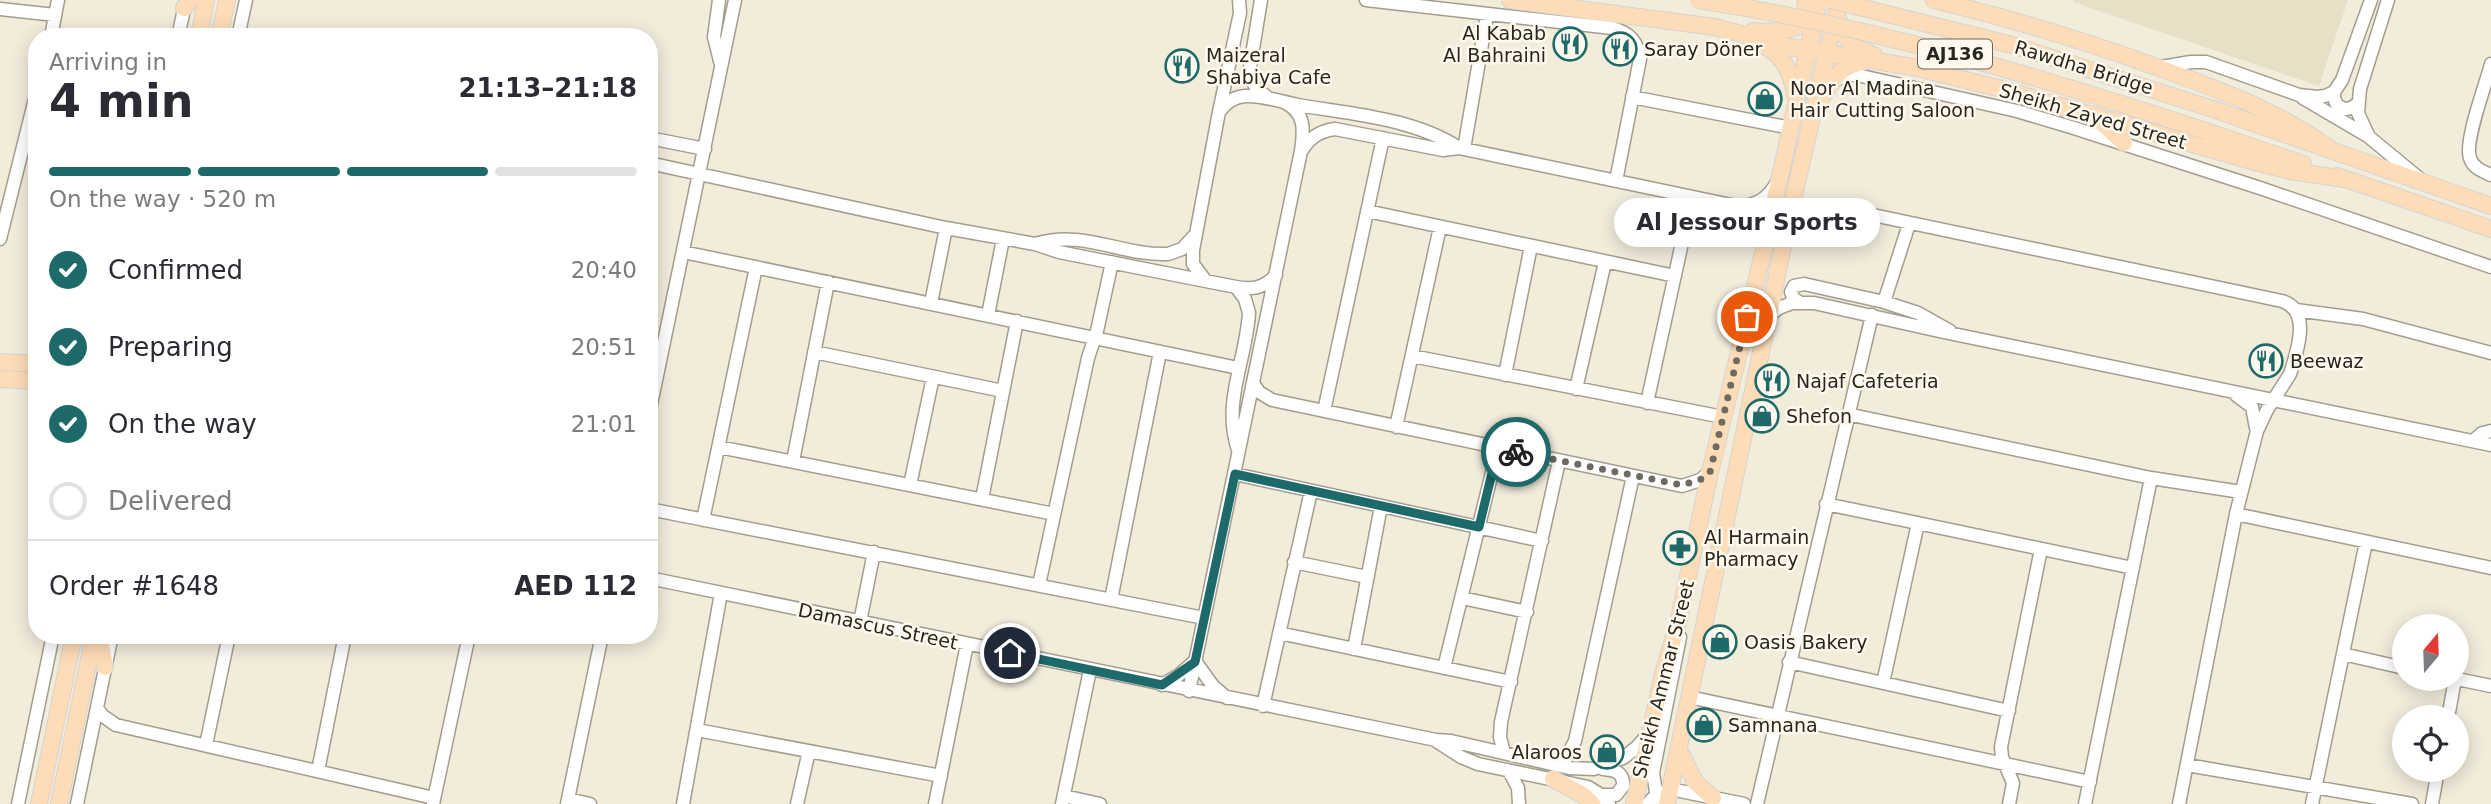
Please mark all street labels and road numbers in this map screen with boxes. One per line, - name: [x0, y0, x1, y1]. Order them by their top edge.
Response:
- street label: Rawdha Bridge: [2012, 35, 2156, 99]
- road number: AJ136: [1918, 40, 1992, 68]
- street label: Sheikh Zayed Street: [1997, 79, 2189, 153]
- street label: Sheikh Ammar Street: [1628, 578, 1698, 780]
- street label: Damascus Street: [796, 598, 960, 654]

